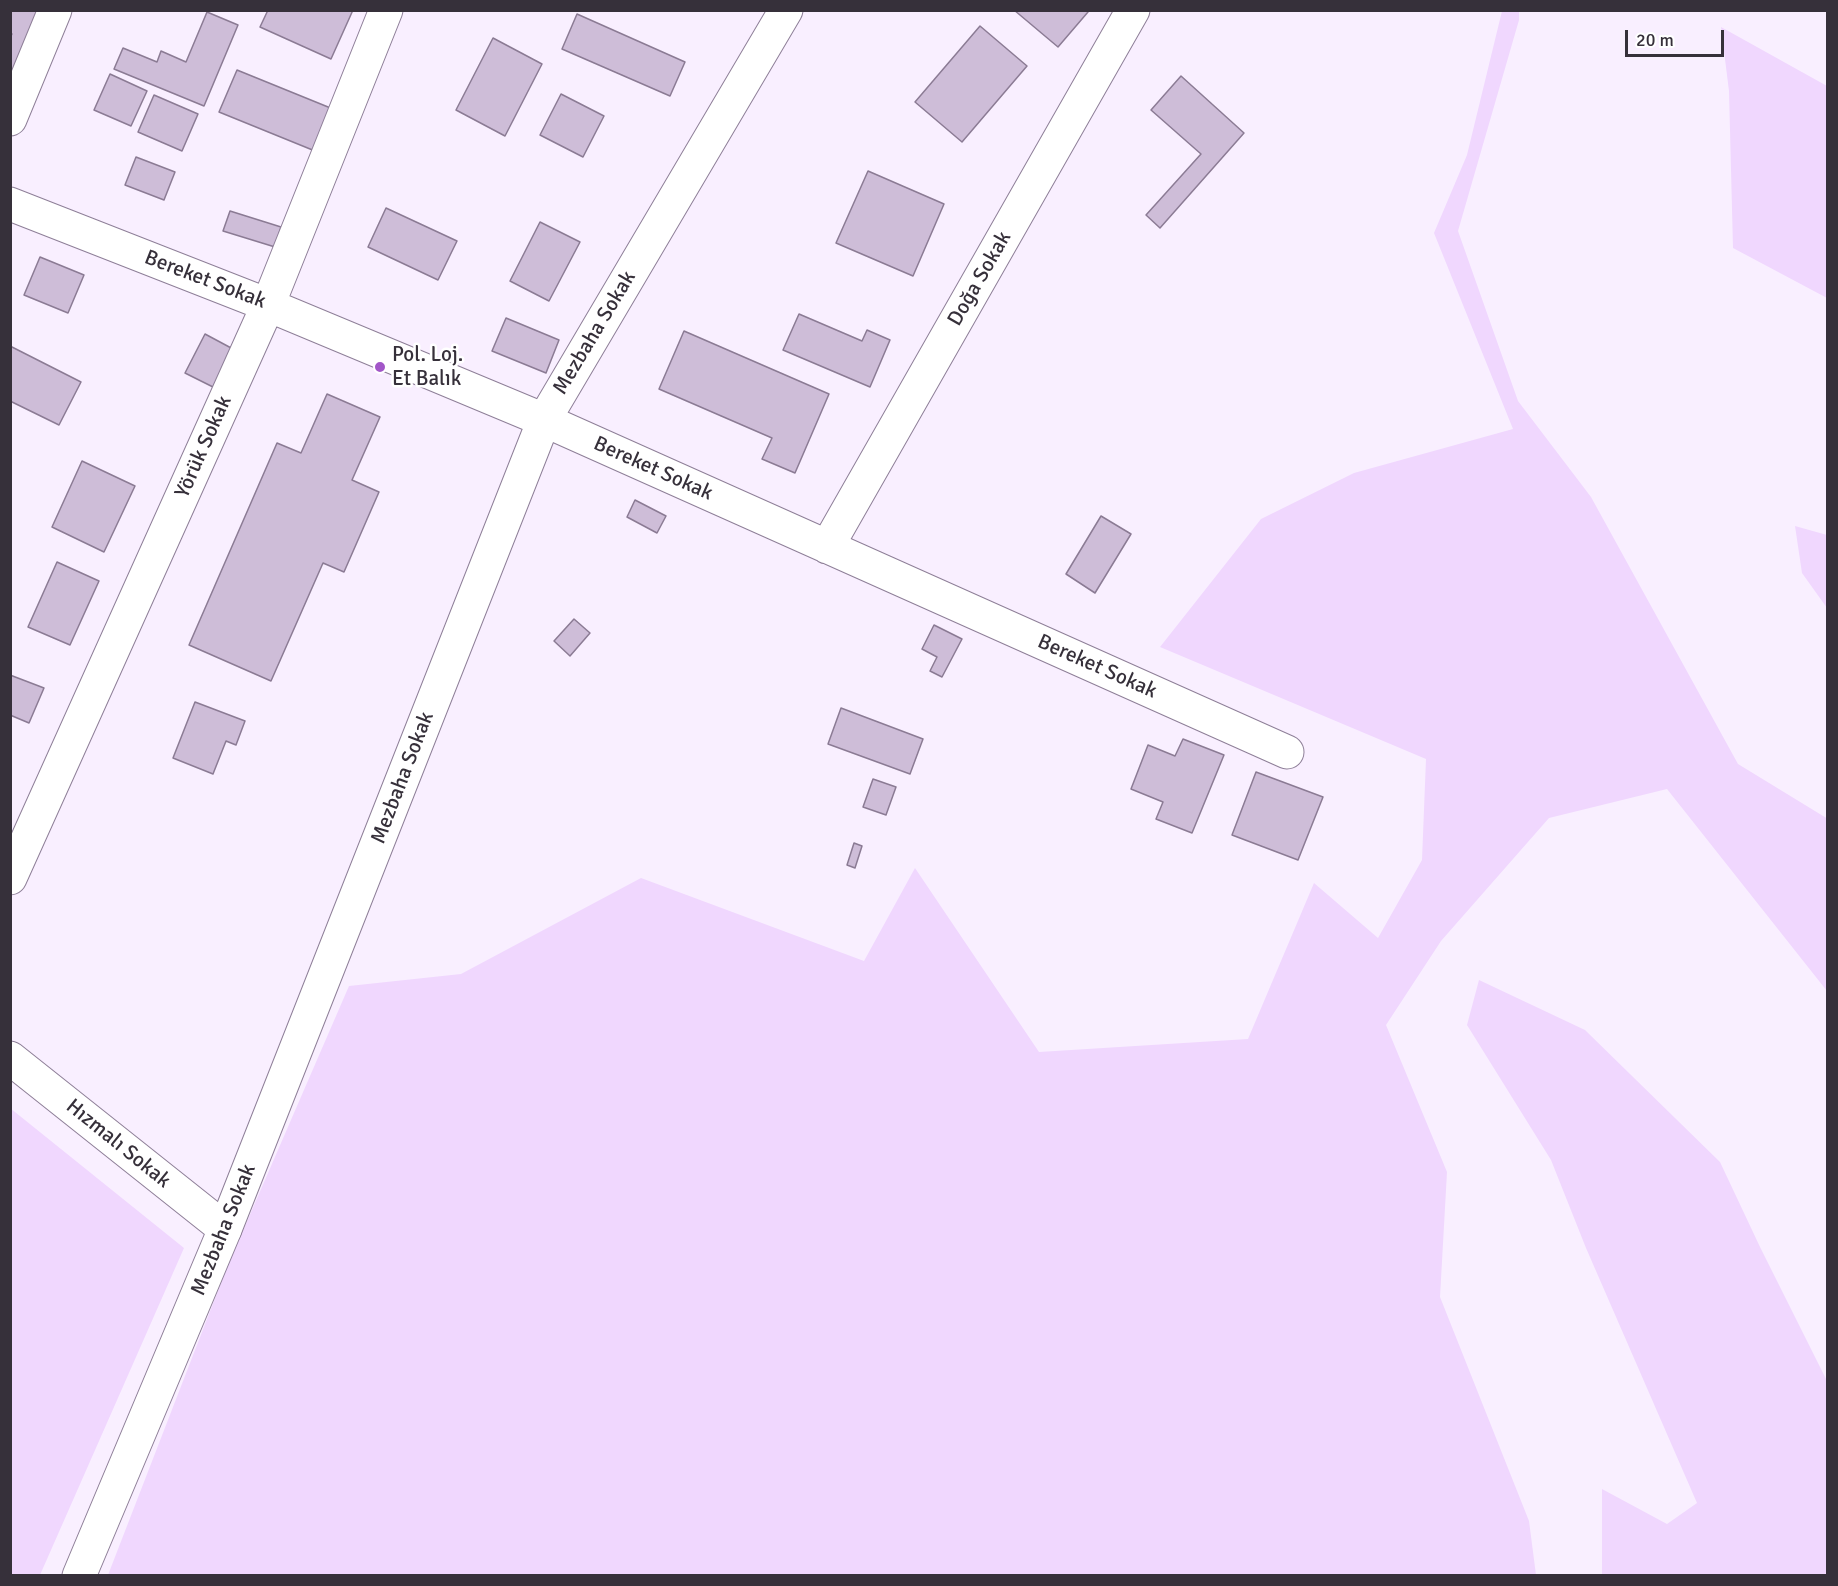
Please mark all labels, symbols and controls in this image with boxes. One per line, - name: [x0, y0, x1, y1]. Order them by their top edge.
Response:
- scale bar: [1628, 18, 1727, 56]
- text: 20 m: [1636, 29, 1674, 51]
- street label: Doğa Sokak: [943, 227, 1017, 331]
- street label: Bereket Sokak: [141, 245, 269, 315]
- street label: Mezbaha Sokak: [548, 267, 642, 399]
- place label: Pol. Loj. Et Balık: [392, 342, 463, 392]
- marker: Pol. Loj. Et Balık: [373, 360, 387, 374]
- street label: Yörük Sokak: [170, 392, 238, 502]
- street label: Bereket Sokak: [589, 431, 717, 507]
- street label: Bereket Sokak: [1033, 629, 1161, 705]
- street label: Mezbaha Sokak: [366, 708, 440, 848]
- street label: Hızmalı Sokak: [61, 1094, 175, 1194]
- street label: Mezbaha Sokak: [186, 1161, 262, 1299]

